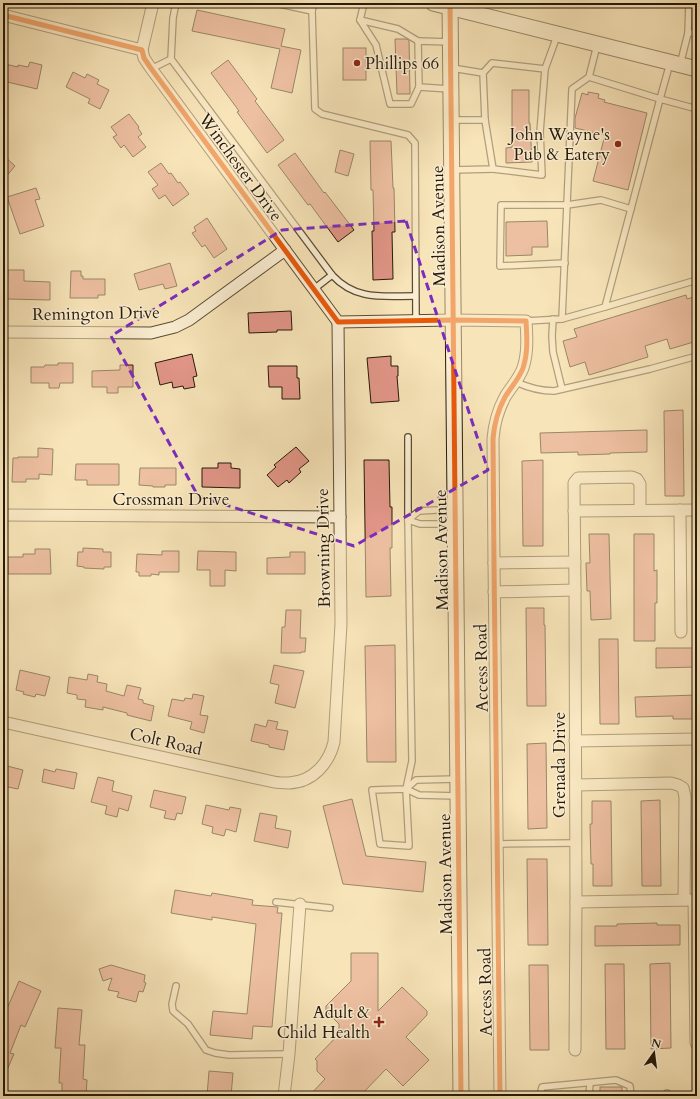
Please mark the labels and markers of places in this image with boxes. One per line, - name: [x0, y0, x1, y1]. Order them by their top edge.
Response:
- place label: Phillips 66: [365, 52, 440, 75]
- marker: Phillips 66: [352, 58, 362, 68]
- place label: John Wayne's Pub & Eatery: [506, 123, 610, 166]
- marker: John Wayne's Pub & Eatery: [613, 139, 623, 149]
- place label: Adult & Child Health: [277, 1001, 371, 1044]
- marker: Adult & Child Health: [373, 1016, 385, 1028]

